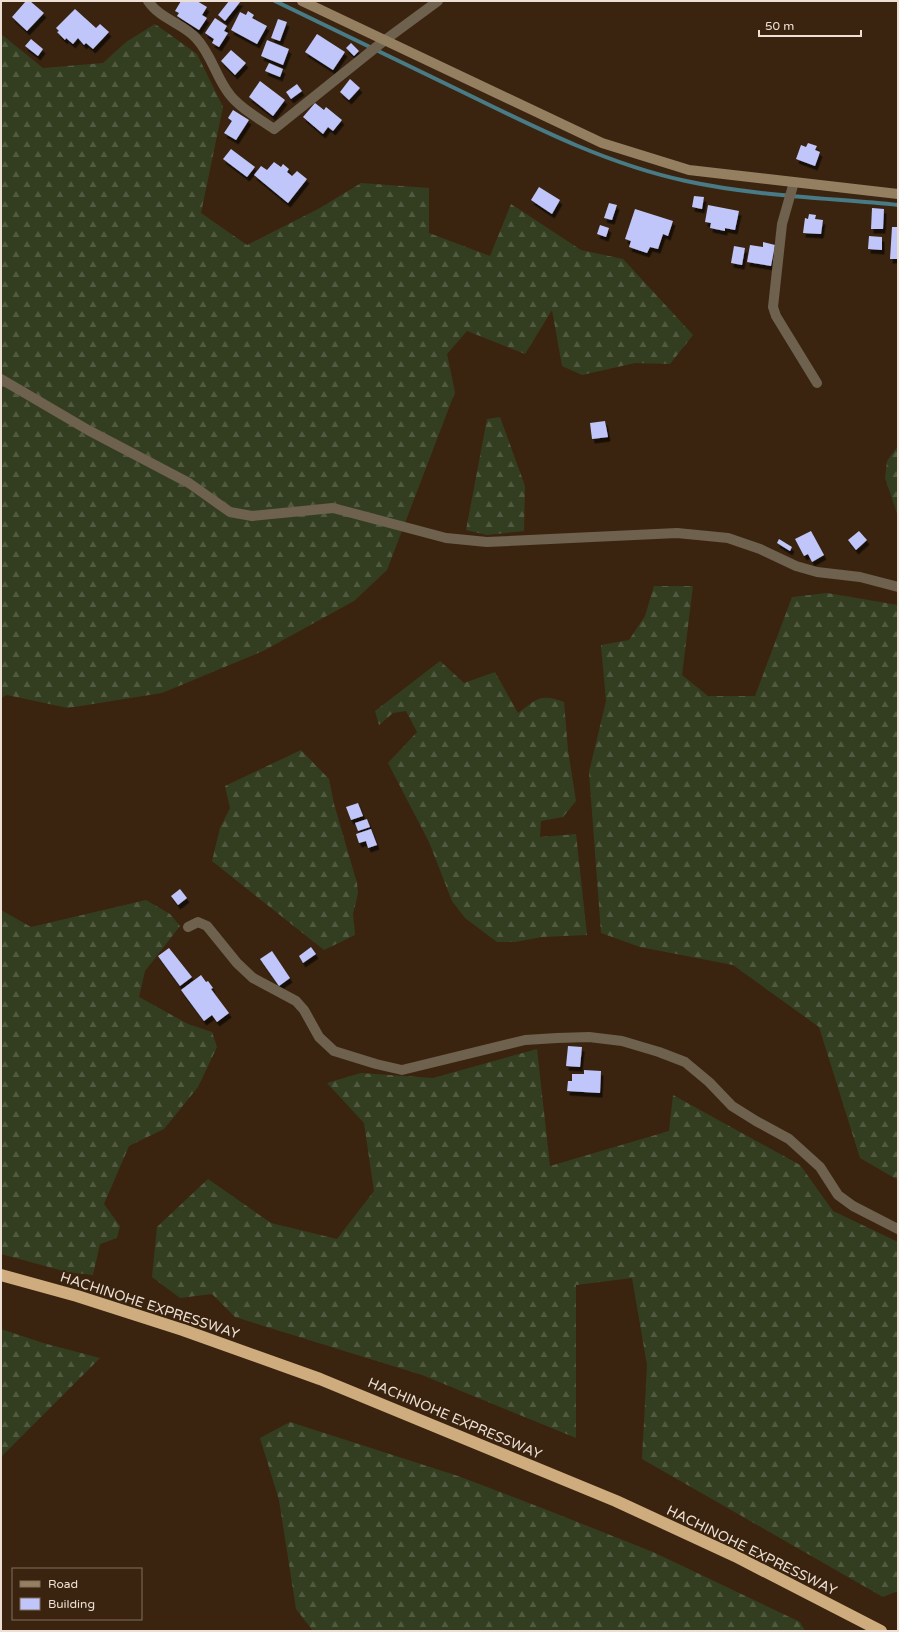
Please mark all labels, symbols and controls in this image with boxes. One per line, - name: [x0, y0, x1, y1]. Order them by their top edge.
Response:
- scale bar: [759, 12, 861, 38]
- text: 50 m: [765, 19, 794, 33]
- street label: HACHINOHE EXPRESSWAY: [58, 1268, 242, 1343]
- street label: HACHINOHE EXPRESSWAY: [365, 1374, 544, 1463]
- street label: HACHINOHE EXPRESSWAY: [664, 1502, 840, 1599]
- legend: [12, 1568, 142, 1620]
- text: Road: [48, 1577, 78, 1591]
- text: Building: [48, 1597, 95, 1611]

